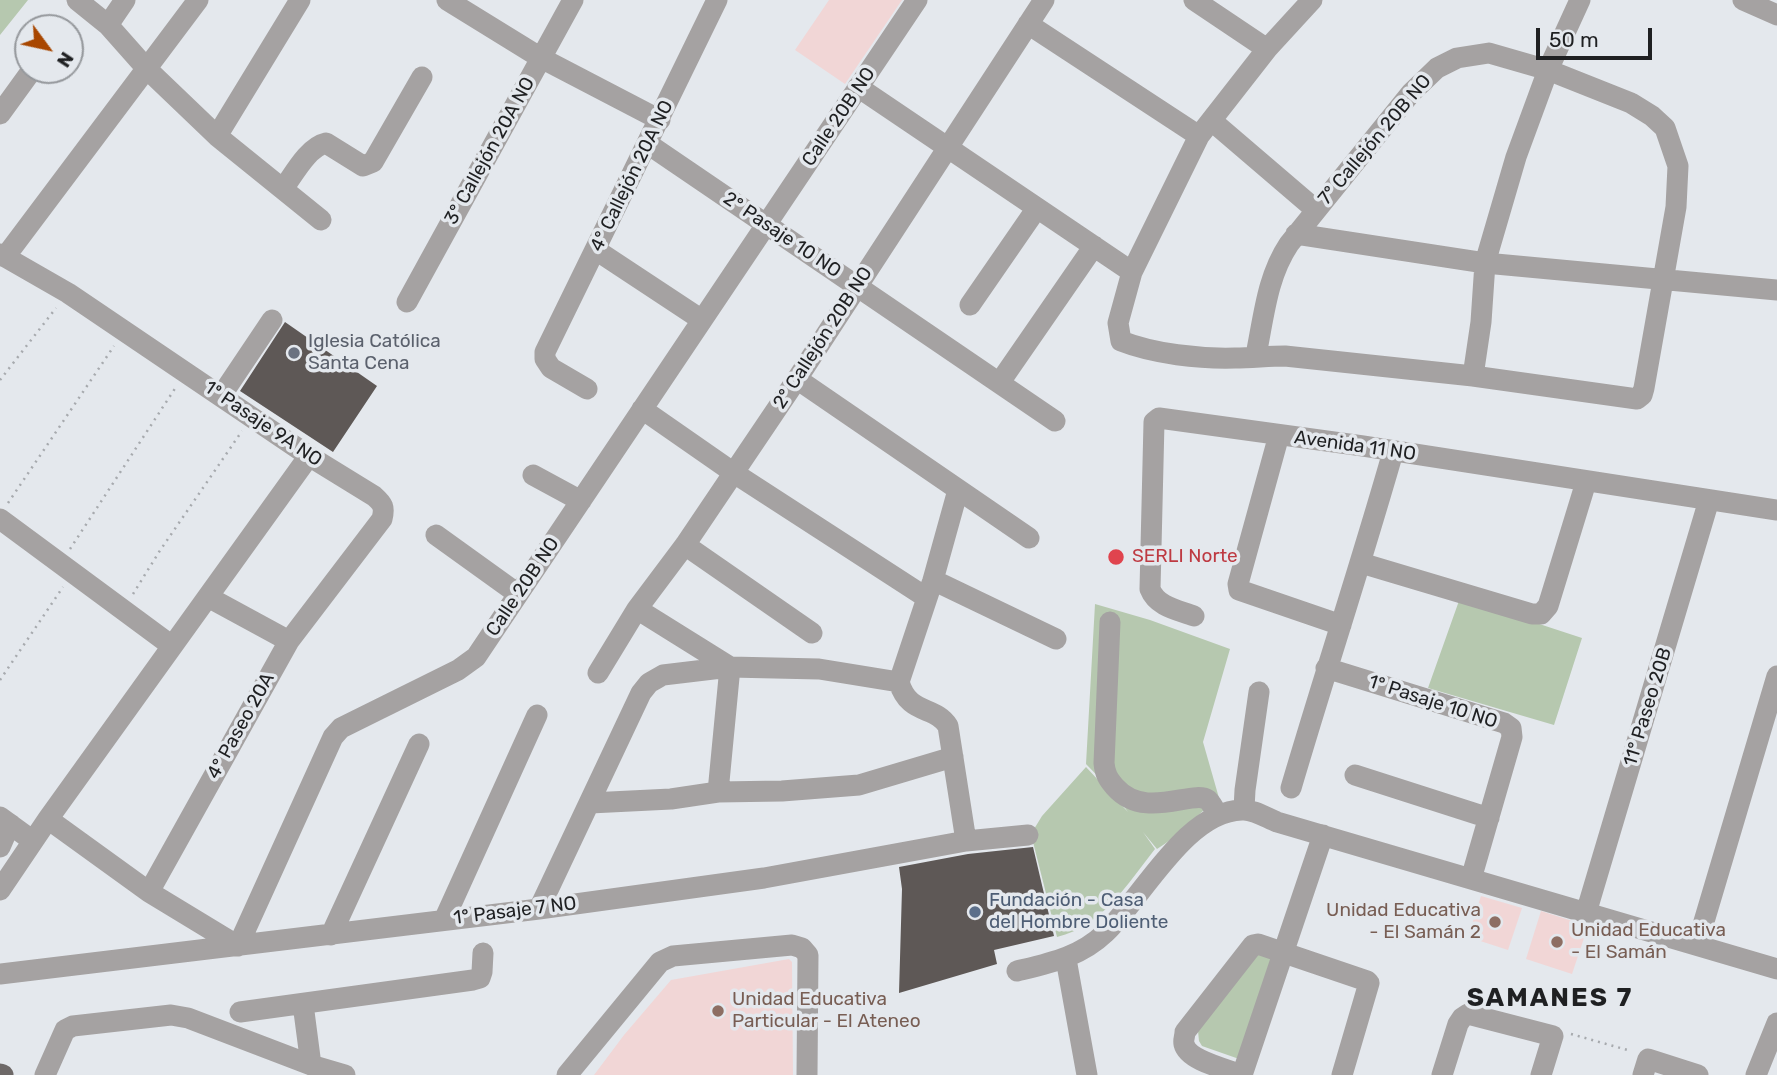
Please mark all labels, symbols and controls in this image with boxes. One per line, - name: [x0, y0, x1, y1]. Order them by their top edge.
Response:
- north arrow: [14, 14, 84, 84]
- scale bar: [1539, 14, 1654, 58]
- text: 50 m: [1549, 27, 1599, 52]
- text: N: [52, 48, 79, 72]
- street label: Calle 20B NO: [798, 63, 880, 171]
- street label: 7° Callejón 20B NO: [1314, 70, 1436, 210]
- street label: 3° Callejón 20A NO: [440, 73, 540, 229]
- street label: 4° Callejón 20A NO: [586, 97, 678, 255]
- street label: 2° Pasaje 10 NO: [719, 187, 845, 283]
- street label: 2° Callejón 20B NO: [769, 263, 877, 413]
- place label: Iglesia Católica Santa Cena: [308, 331, 441, 375]
- marker: Iglesia Católica Santa Cena: [286, 345, 302, 361]
- street label: 1º Pasaje 9A NO: [200, 376, 326, 472]
- street label: Avenida 11 NO: [1293, 426, 1417, 466]
- street label: Calle 20B NO: [482, 533, 564, 641]
- place label: SERLI Norte: [1132, 546, 1238, 568]
- marker: SERLI Norte: [1106, 547, 1126, 567]
- street label: 11° Paseo 20B: [1619, 645, 1677, 769]
- street label: 4° Paseo 20A: [202, 669, 280, 783]
- street label: 1° Pasaje 10 NO: [1366, 670, 1500, 734]
- place label: Fundación - Casa del Hombre Doliente: [989, 890, 1169, 934]
- street label: 1° Pasaje 7 NO: [452, 892, 578, 930]
- place label: Unidad Educativa - El Samán 2: [1326, 900, 1481, 944]
- marker: Fundación - Casa del Hombre Doliente: [967, 904, 983, 920]
- marker: Unidad Educativa - El Samán 2: [1487, 914, 1503, 930]
- place label: Unidad Educativa - El Samán: [1571, 920, 1726, 964]
- marker: Unidad Educativa - El Samán: [1549, 934, 1565, 950]
- district label: SAMANES 7: [1468, 982, 1632, 1014]
- place label: Unidad Educativa Particular - El Ateneo: [732, 989, 921, 1033]
- marker: Unidad Educativa Particular - El Ateneo: [710, 1003, 726, 1019]

